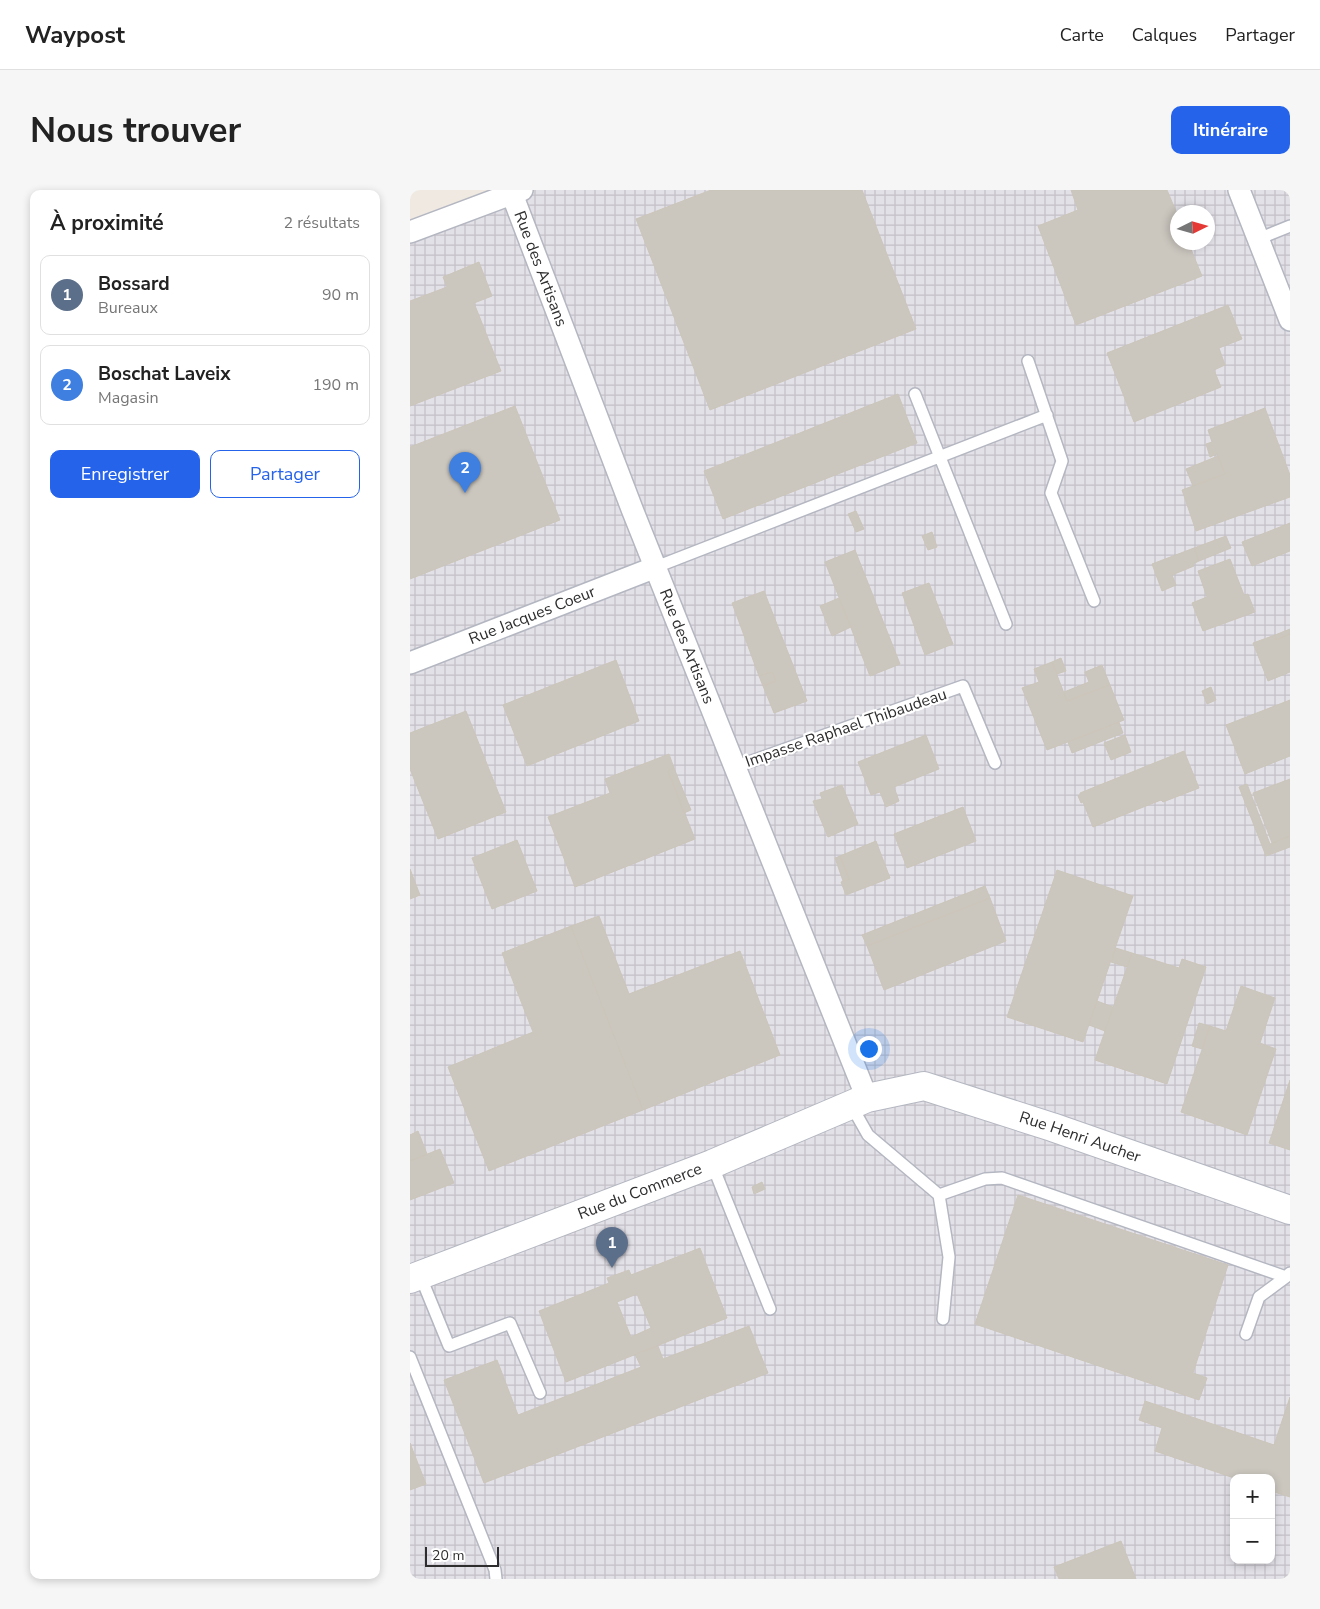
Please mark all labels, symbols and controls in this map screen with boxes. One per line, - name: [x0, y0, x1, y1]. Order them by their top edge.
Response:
- text: Waypost: [25, 19, 125, 51]
- text: Carte: [1060, 23, 1104, 47]
- text: Calques: [1132, 23, 1197, 47]
- text: Partager: [1225, 23, 1295, 47]
- button: Itinéraire: [1171, 106, 1290, 154]
- text: Nous trouver: [30, 107, 241, 154]
- north arrow: [1170, 205, 1215, 250]
- street label: Rue des Artisans: [508, 208, 573, 330]
- text: À proximité: [50, 209, 164, 237]
- text: 2 résultats: [284, 212, 360, 234]
- text: Bossard: [98, 271, 170, 297]
- text: 1: [62, 284, 72, 306]
- text: 90 m: [322, 284, 359, 306]
- text: Bureaux: [98, 297, 158, 319]
- text: Boschat Laveix: [98, 361, 231, 387]
- text: 2: [62, 374, 72, 396]
- text: 190 m: [312, 374, 359, 396]
- text: Magasin: [98, 387, 159, 409]
- button: Enregistrer: [50, 450, 200, 498]
- button: Partager: [210, 450, 360, 498]
- pin: 2: [449, 452, 481, 493]
- street label: Rue Jacques Coeur: [465, 581, 599, 650]
- street label: Rue des Artisans: [654, 586, 720, 707]
- street label: Impasse Raphael Thibaudeau: [742, 683, 950, 773]
- your location: [856, 1036, 882, 1062]
- street label: Rue Henri Aucher: [1016, 1106, 1144, 1168]
- street label: Rue du Commerce: [575, 1158, 705, 1225]
- pin: 1: [596, 1227, 628, 1268]
- map controls: [1230, 1474, 1275, 1564]
- button: +: [1230, 1474, 1275, 1519]
- button: −: [1230, 1519, 1275, 1564]
- scale bar: [425, 1544, 499, 1567]
- text: 20 m: [432, 1546, 464, 1565]

